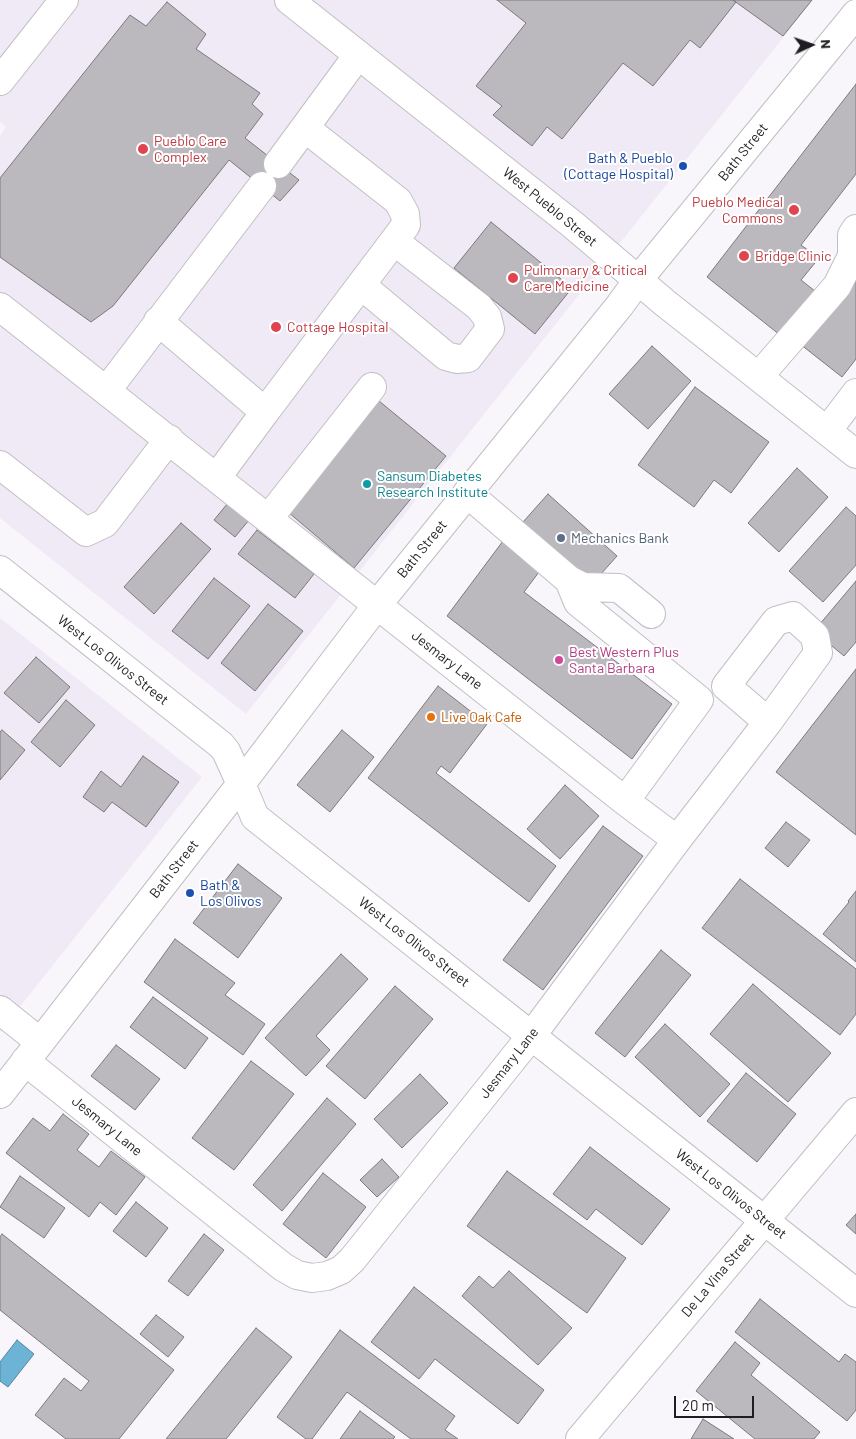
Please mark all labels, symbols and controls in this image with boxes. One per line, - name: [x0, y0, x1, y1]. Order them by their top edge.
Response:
- north arrow: [786, 20, 836, 70]
- text: N: [818, 39, 835, 49]
- street label: Bath Street: [715, 120, 771, 184]
- place label: Pueblo Care Complex: [154, 133, 227, 166]
- marker: Pueblo Care Complex: [136, 142, 150, 156]
- place label: Bath & Pueblo (Cottage Hospital): [564, 150, 673, 182]
- marker: Bath & Pueblo (Cottage Hospital): [677, 160, 689, 172]
- street label: West Pueblo Street: [500, 164, 600, 250]
- place label: Pueblo Medical Commons: [692, 194, 783, 226]
- marker: Pueblo Medical Commons: [787, 203, 801, 217]
- place label: Bridge Clinic: [755, 248, 832, 264]
- marker: Bridge Clinic: [737, 249, 751, 263]
- place label: Pulmonary & Critical Care Medicine: [524, 262, 647, 294]
- marker: Pulmonary & Critical Care Medicine: [506, 271, 520, 285]
- place label: Cottage Hospital: [287, 319, 388, 335]
- marker: Cottage Hospital: [269, 320, 283, 334]
- place label: Sansum Diabetes Research Institute: [377, 468, 488, 501]
- marker: Sansum Diabetes Research Institute: [361, 478, 373, 490]
- street label: Bath Street: [394, 517, 450, 581]
- place label: Mechanics Bank: [571, 530, 669, 546]
- marker: Mechanics Bank: [555, 532, 567, 544]
- street label: West Los Olivos Street: [54, 612, 172, 708]
- street label: Jesmary Lane: [408, 627, 486, 693]
- place label: Best Western Plus Santa Barbara: [569, 644, 679, 676]
- marker: Best Western Plus Santa Barbara: [553, 654, 565, 666]
- place label: Live Oak Cafe: [441, 709, 522, 725]
- marker: Live Oak Cafe: [425, 711, 437, 723]
- street label: Bath Street: [146, 836, 202, 902]
- place label: Bath & Los Olivos: [200, 877, 261, 910]
- marker: Bath & Los Olivos: [184, 887, 196, 899]
- street label: West Los Olivos Street: [355, 894, 473, 990]
- street label: Jesmary Lane: [476, 1024, 542, 1102]
- street label: Jesmary Lane: [68, 1093, 146, 1159]
- street label: West Los Olivos Street: [672, 1146, 790, 1242]
- street label: De La Vina Street: [678, 1230, 758, 1320]
- scale bar: [676, 1386, 756, 1418]
- text: 20 m: [682, 1396, 714, 1414]

